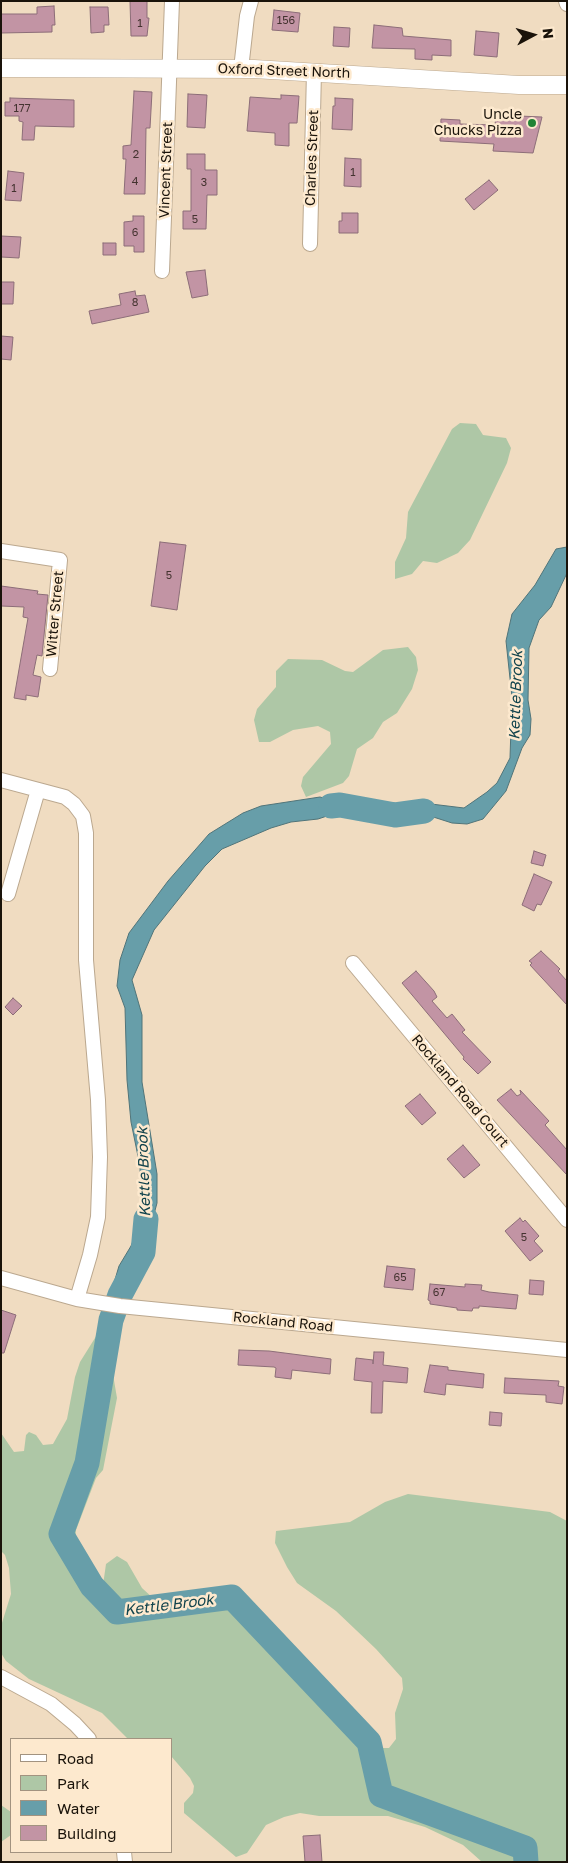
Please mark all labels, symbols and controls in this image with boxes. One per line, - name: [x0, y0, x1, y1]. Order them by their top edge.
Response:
- north arrow: [508, 10, 558, 60]
- house number: 156: [277, 14, 295, 28]
- house number: 1: [137, 17, 143, 31]
- text: N: [539, 27, 557, 40]
- street label: Oxford Street North: [217, 60, 351, 82]
- house number: 177: [14, 102, 30, 116]
- place label: Uncle Chucks Pizza: [434, 107, 522, 140]
- street label: Charles Street: [302, 110, 322, 206]
- marker: Uncle Chucks Pizza: [526, 117, 538, 129]
- street label: Vincent Street: [156, 121, 176, 219]
- house number: 2: [133, 148, 139, 162]
- house number: 1: [350, 166, 356, 180]
- house number: 4: [132, 175, 138, 189]
- house number: 3: [201, 176, 207, 190]
- house number: 1: [11, 182, 17, 196]
- house number: 5: [192, 213, 198, 227]
- house number: 6: [132, 226, 138, 240]
- house number: 8: [132, 296, 138, 310]
- house number: 5: [166, 569, 172, 583]
- street label: Witter Street: [43, 570, 67, 658]
- water label: Kettle Brook: [505, 650, 527, 740]
- street label: Rockland Road Court: [408, 1031, 512, 1151]
- water label: Kettle Brook: [133, 1127, 155, 1217]
- house number: 5: [521, 1231, 527, 1245]
- house number: 65: [393, 1271, 407, 1285]
- house number: 67: [433, 1286, 445, 1300]
- street label: Rockland Road: [232, 1308, 334, 1336]
- water label: Kettle Brook: [123, 1591, 215, 1619]
- legend: [10, 1738, 172, 1853]
- text: Road: [57, 1749, 94, 1767]
- text: Park: [57, 1774, 89, 1792]
- text: Water: [57, 1799, 100, 1817]
- text: Building: [57, 1824, 117, 1842]

